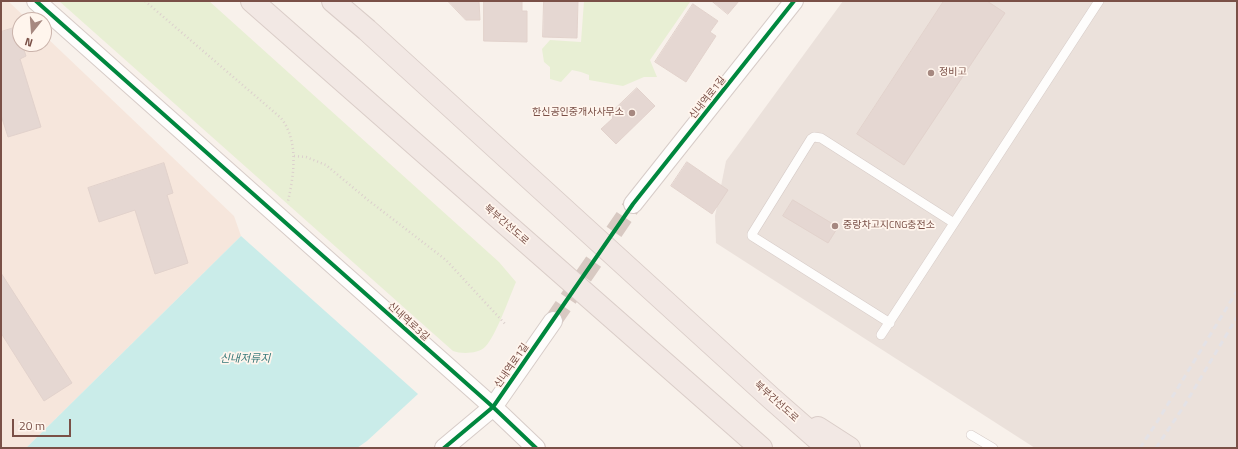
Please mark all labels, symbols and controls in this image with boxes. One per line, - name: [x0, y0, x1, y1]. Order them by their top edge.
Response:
- north arrow: [12, 12, 52, 52]
- text: N: [23, 34, 35, 51]
- place label: 정비고: [939, 67, 967, 79]
- marker: 정비고: [926, 68, 936, 78]
- street label: 신내역로1길: [687, 74, 729, 122]
- place label: 한신공인중개사사무소: [532, 107, 624, 119]
- marker: 한신공인중개사사무소: [627, 108, 637, 118]
- street label: 북부간선도로: [481, 202, 531, 248]
- place label: 중랑차고지CNG충전소: [843, 220, 935, 232]
- marker: 중랑차고지CNG충전소: [830, 221, 840, 231]
- street label: 신내역로3길: [385, 300, 431, 344]
- street label: 신내역로1길: [492, 341, 532, 391]
- water label: 신내저류지: [220, 352, 270, 366]
- street label: 북부간선도로: [751, 379, 801, 425]
- scale bar: [14, 411, 73, 437]
- text: 20 m: [19, 416, 45, 435]

